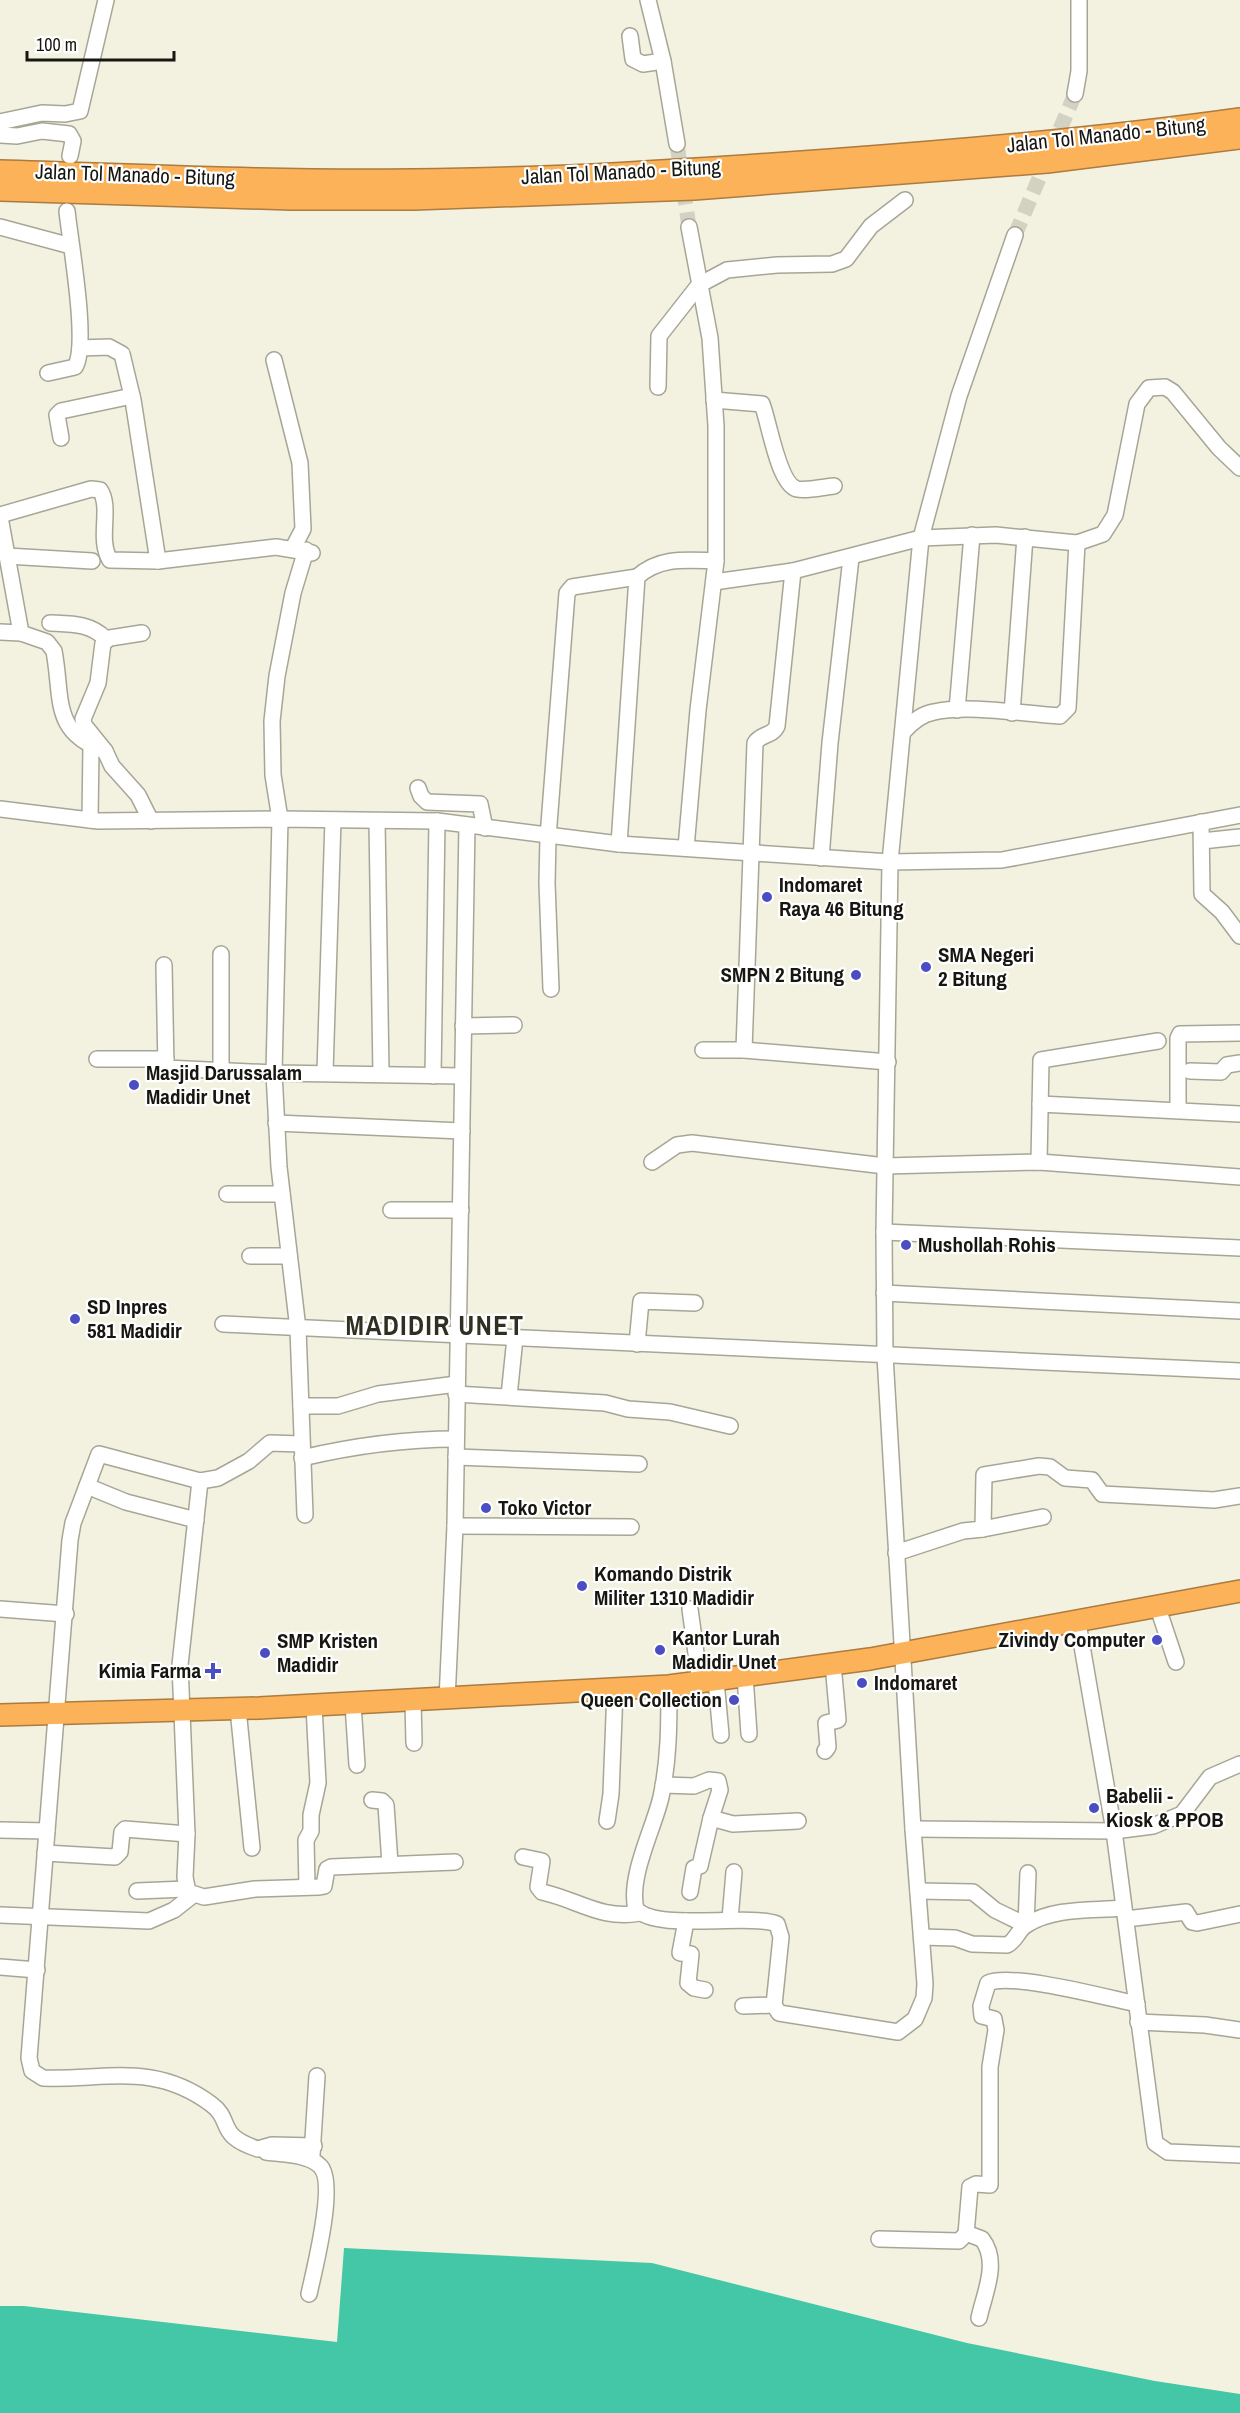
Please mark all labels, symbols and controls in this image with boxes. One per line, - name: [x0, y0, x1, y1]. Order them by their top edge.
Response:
- scale bar: [27, 24, 174, 62]
- text: 100 m: [36, 32, 77, 57]
- street label: Jalan Tol Manado - Bitung: [1005, 110, 1207, 159]
- street label: Jalan Tol Manado - Bitung: [520, 152, 722, 191]
- street label: Jalan Tol Manado - Bitung: [35, 157, 236, 192]
- place label: Indomaret Raya 46 Bitung: [779, 870, 904, 923]
- marker: Indomaret Raya 46 Bitung: [760, 890, 774, 904]
- place label: SMA Negeri 2 Bitung: [938, 940, 1034, 993]
- place label: SMPN 2 Bitung: [721, 960, 844, 989]
- marker: SMA Negeri 2 Bitung: [919, 960, 933, 974]
- marker: SMPN 2 Bitung: [849, 968, 863, 982]
- place label: Masjid Darussalam Madidir Unet: [146, 1058, 302, 1111]
- marker: Masjid Darussalam Madidir Unet: [127, 1078, 141, 1092]
- place label: Mushollah Rohis: [918, 1230, 1056, 1259]
- marker: Mushollah Rohis: [899, 1238, 913, 1252]
- place label: SD Inpres 581 Madidir: [87, 1292, 182, 1345]
- district label: MADIDIR UNET: [345, 1307, 525, 1343]
- marker: SD Inpres 581 Madidir: [68, 1312, 82, 1326]
- place label: Toko Victor: [498, 1493, 591, 1522]
- marker: Toko Victor: [479, 1501, 493, 1515]
- place label: Komando Distrik Militer 1310 Madidir: [594, 1559, 754, 1612]
- marker: Komando Distrik Militer 1310 Madidir: [575, 1579, 589, 1593]
- place label: Kantor Lurah Madidir Unet: [672, 1623, 780, 1676]
- place label: Zivindy Computer: [999, 1625, 1145, 1654]
- place label: SMP Kristen Madidir: [277, 1626, 378, 1679]
- marker: Zivindy Computer: [1150, 1633, 1164, 1647]
- marker: Kantor Lurah Madidir Unet: [653, 1643, 667, 1657]
- marker: SMP Kristen Madidir: [258, 1646, 272, 1660]
- place label: Kimia Farma: [98, 1656, 201, 1685]
- marker: Kimia Farma: [206, 1664, 220, 1678]
- place label: Indomaret: [874, 1668, 958, 1697]
- marker: Indomaret: [855, 1676, 869, 1690]
- place label: Queen Collection: [580, 1685, 722, 1714]
- marker: Queen Collection: [727, 1693, 741, 1707]
- place label: Babelii - Kiosk & PPOB: [1106, 1781, 1224, 1834]
- marker: Babelii - Kiosk & PPOB: [1087, 1801, 1101, 1815]

